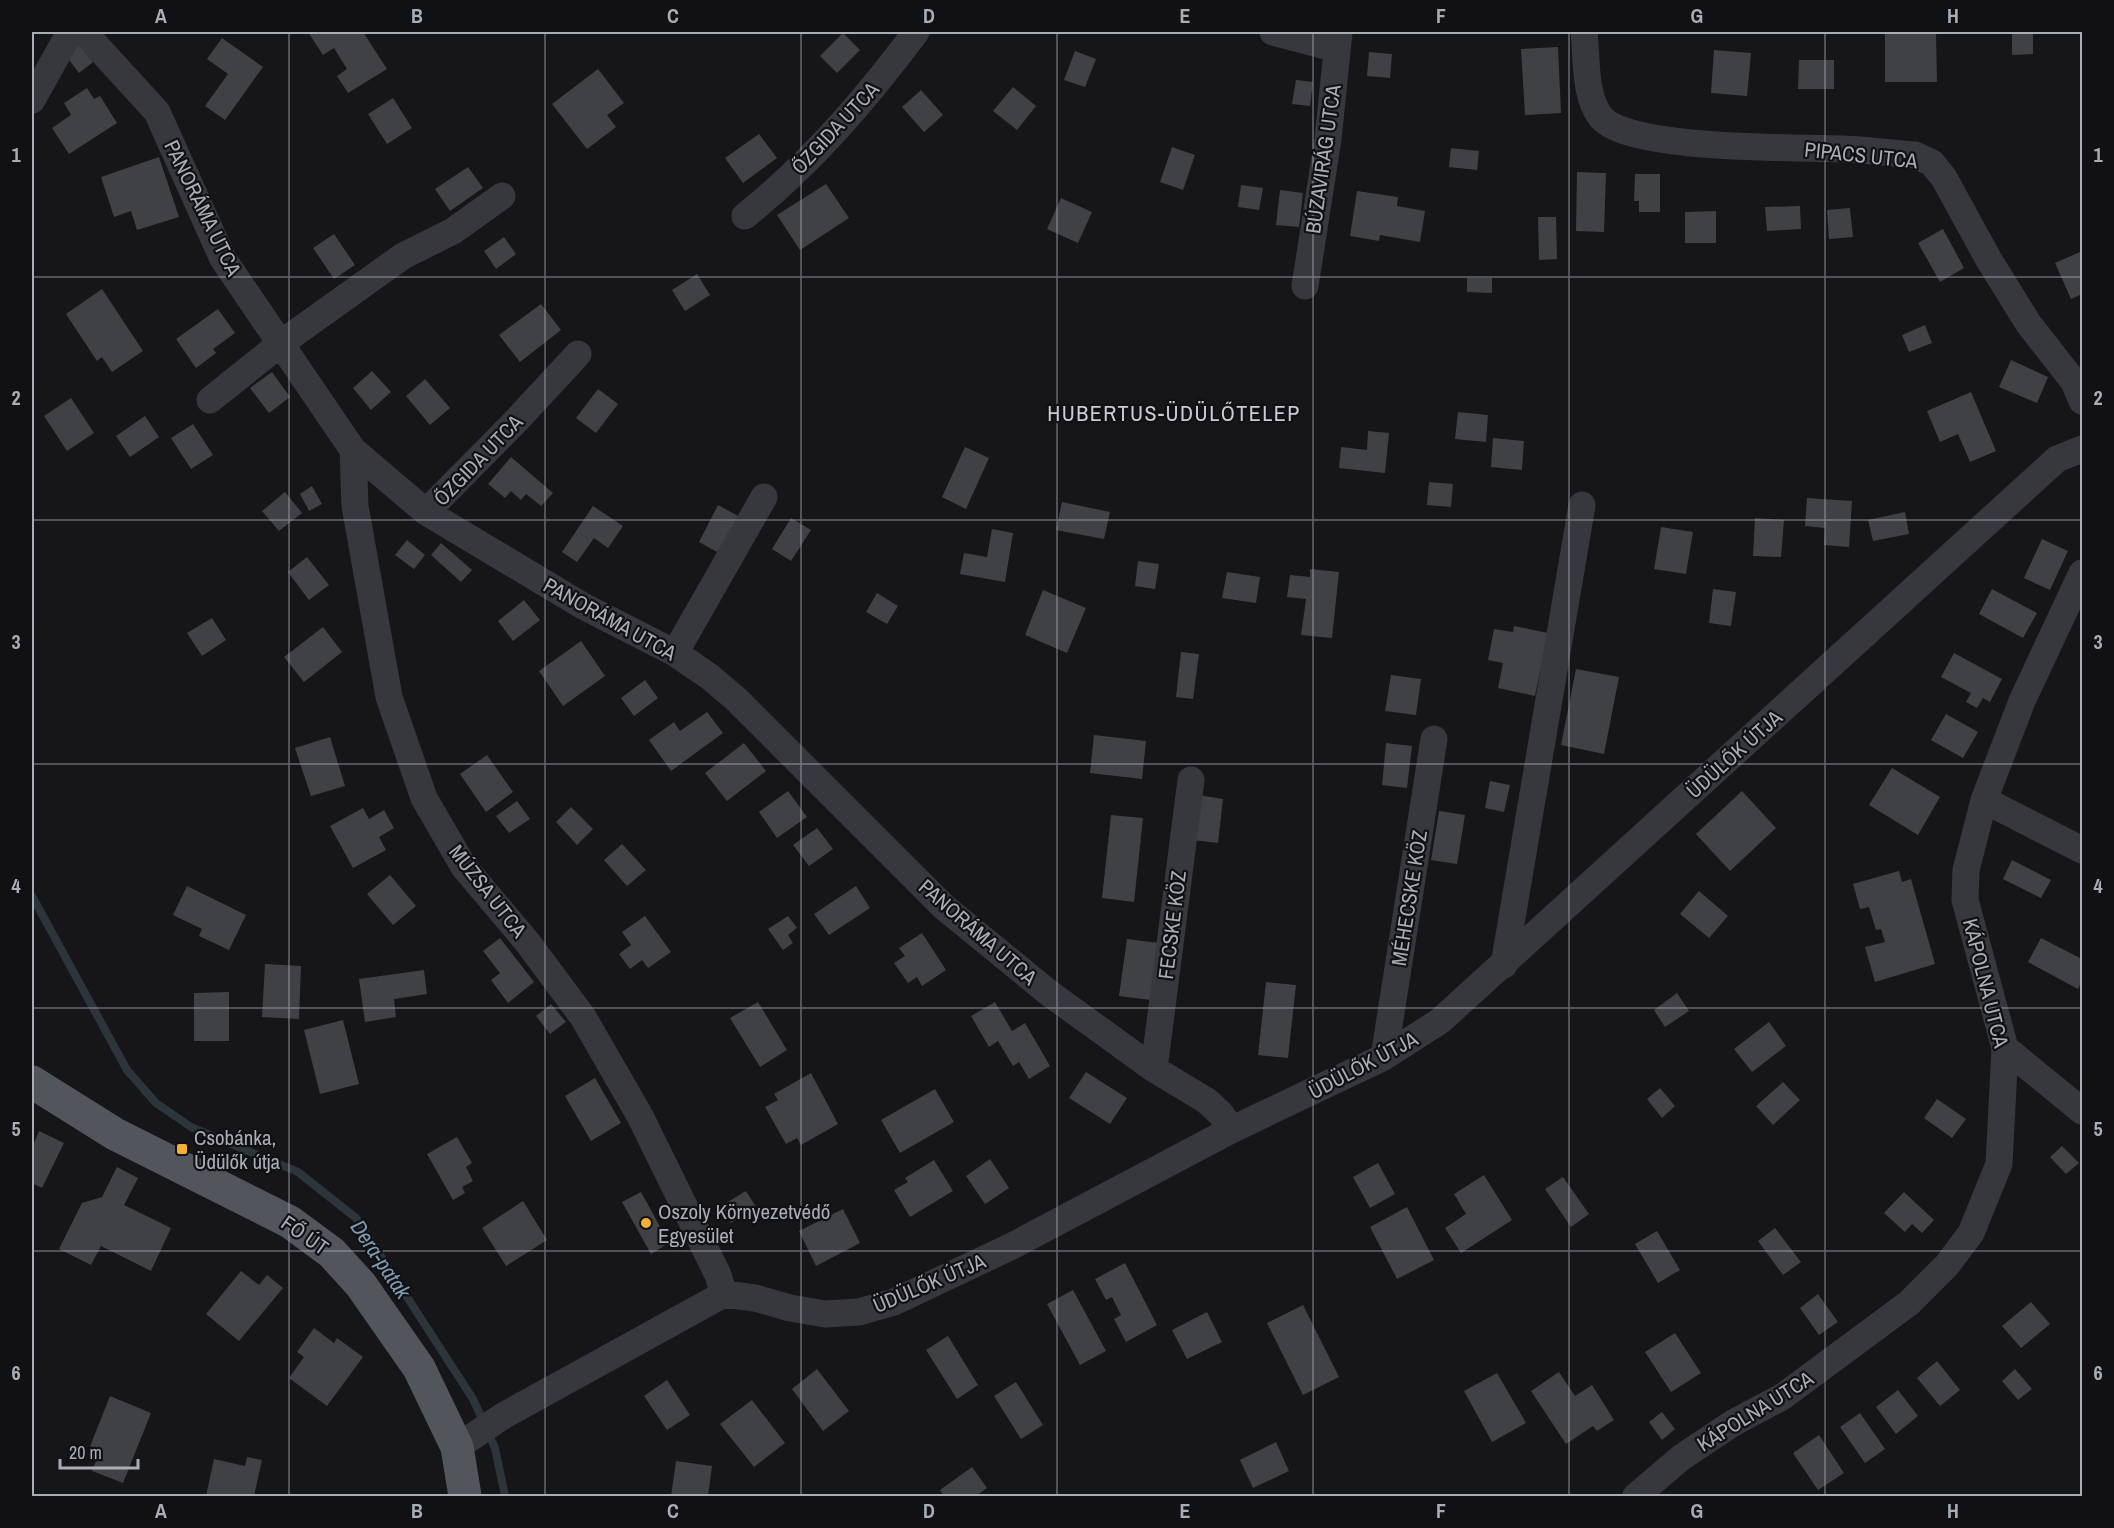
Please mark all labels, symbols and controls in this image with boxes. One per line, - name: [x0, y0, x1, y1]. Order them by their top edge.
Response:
- text: A: [155, 2, 167, 29]
- text: B: [411, 2, 423, 29]
- text: C: [667, 2, 679, 29]
- text: D: [923, 2, 935, 29]
- text: E: [1180, 2, 1191, 29]
- text: F: [1436, 2, 1446, 29]
- text: G: [1691, 2, 1703, 29]
- text: H: [1947, 2, 1959, 29]
- street label: ŐZGIDA UTCA: [785, 75, 886, 181]
- street label: BÚZAVIRÁG UTCA: [1298, 82, 1348, 235]
- street label: PANORÁMA UTCA: [158, 135, 249, 281]
- street label: PIPACS UTCA: [1803, 135, 1919, 175]
- text: 1: [11, 141, 21, 168]
- text: 1: [2093, 141, 2103, 168]
- text: 2: [11, 384, 21, 411]
- text: 2: [2093, 384, 2103, 411]
- district label: HUBERTUS-ÜDÜLŐTELEP: [1047, 398, 1301, 428]
- street label: ŐZGIDA UTCA: [427, 408, 529, 512]
- street label: PANORÁMA UTCA: [538, 570, 682, 668]
- text: 3: [11, 628, 21, 655]
- text: 3: [2093, 628, 2103, 655]
- street label: ÜDÜLŐK ÚTJA: [1680, 703, 1789, 805]
- street label: MÉHECSKE KÖZ: [1384, 828, 1434, 968]
- street label: MÚZSA UTCA: [442, 838, 534, 944]
- street label: FECSKE KÖZ: [1151, 869, 1193, 981]
- text: 4: [11, 872, 21, 899]
- text: 4: [2093, 872, 2103, 899]
- street label: PANORÁMA UTCA: [913, 873, 1044, 992]
- street label: KÁPOLNA UTCA: [1956, 915, 2016, 1051]
- street label: ÜDÜLŐK ÚTJA: [1303, 1024, 1423, 1106]
- text: 5: [11, 1115, 21, 1142]
- text: 5: [2093, 1115, 2103, 1142]
- place label: Csobánka, Üdülők útja: [194, 1123, 281, 1176]
- marker: Csobánka, Üdülők útja: [175, 1142, 189, 1156]
- place label: Oszoly Környezetvédő Egyesület: [658, 1197, 830, 1250]
- street label: FŐ ÚT: [276, 1208, 335, 1262]
- water label: Dera-patak: [344, 1214, 419, 1305]
- marker: Oszoly Környezetvédő Egyesület: [639, 1216, 653, 1230]
- street label: ÜDÜLŐK ÚTJA: [868, 1246, 990, 1320]
- text: 6: [11, 1359, 21, 1386]
- text: 6: [2093, 1359, 2103, 1386]
- street label: KÁPOLNA UTCA: [1691, 1363, 1819, 1458]
- scale bar: [60, 1432, 138, 1470]
- text: 20 m: [69, 1440, 102, 1465]
- text: A: [155, 1497, 167, 1524]
- text: B: [411, 1497, 423, 1524]
- text: C: [667, 1497, 679, 1524]
- text: D: [923, 1497, 935, 1524]
- text: E: [1180, 1497, 1191, 1524]
- text: F: [1436, 1497, 1446, 1524]
- text: G: [1691, 1497, 1703, 1524]
- text: H: [1947, 1497, 1959, 1524]

